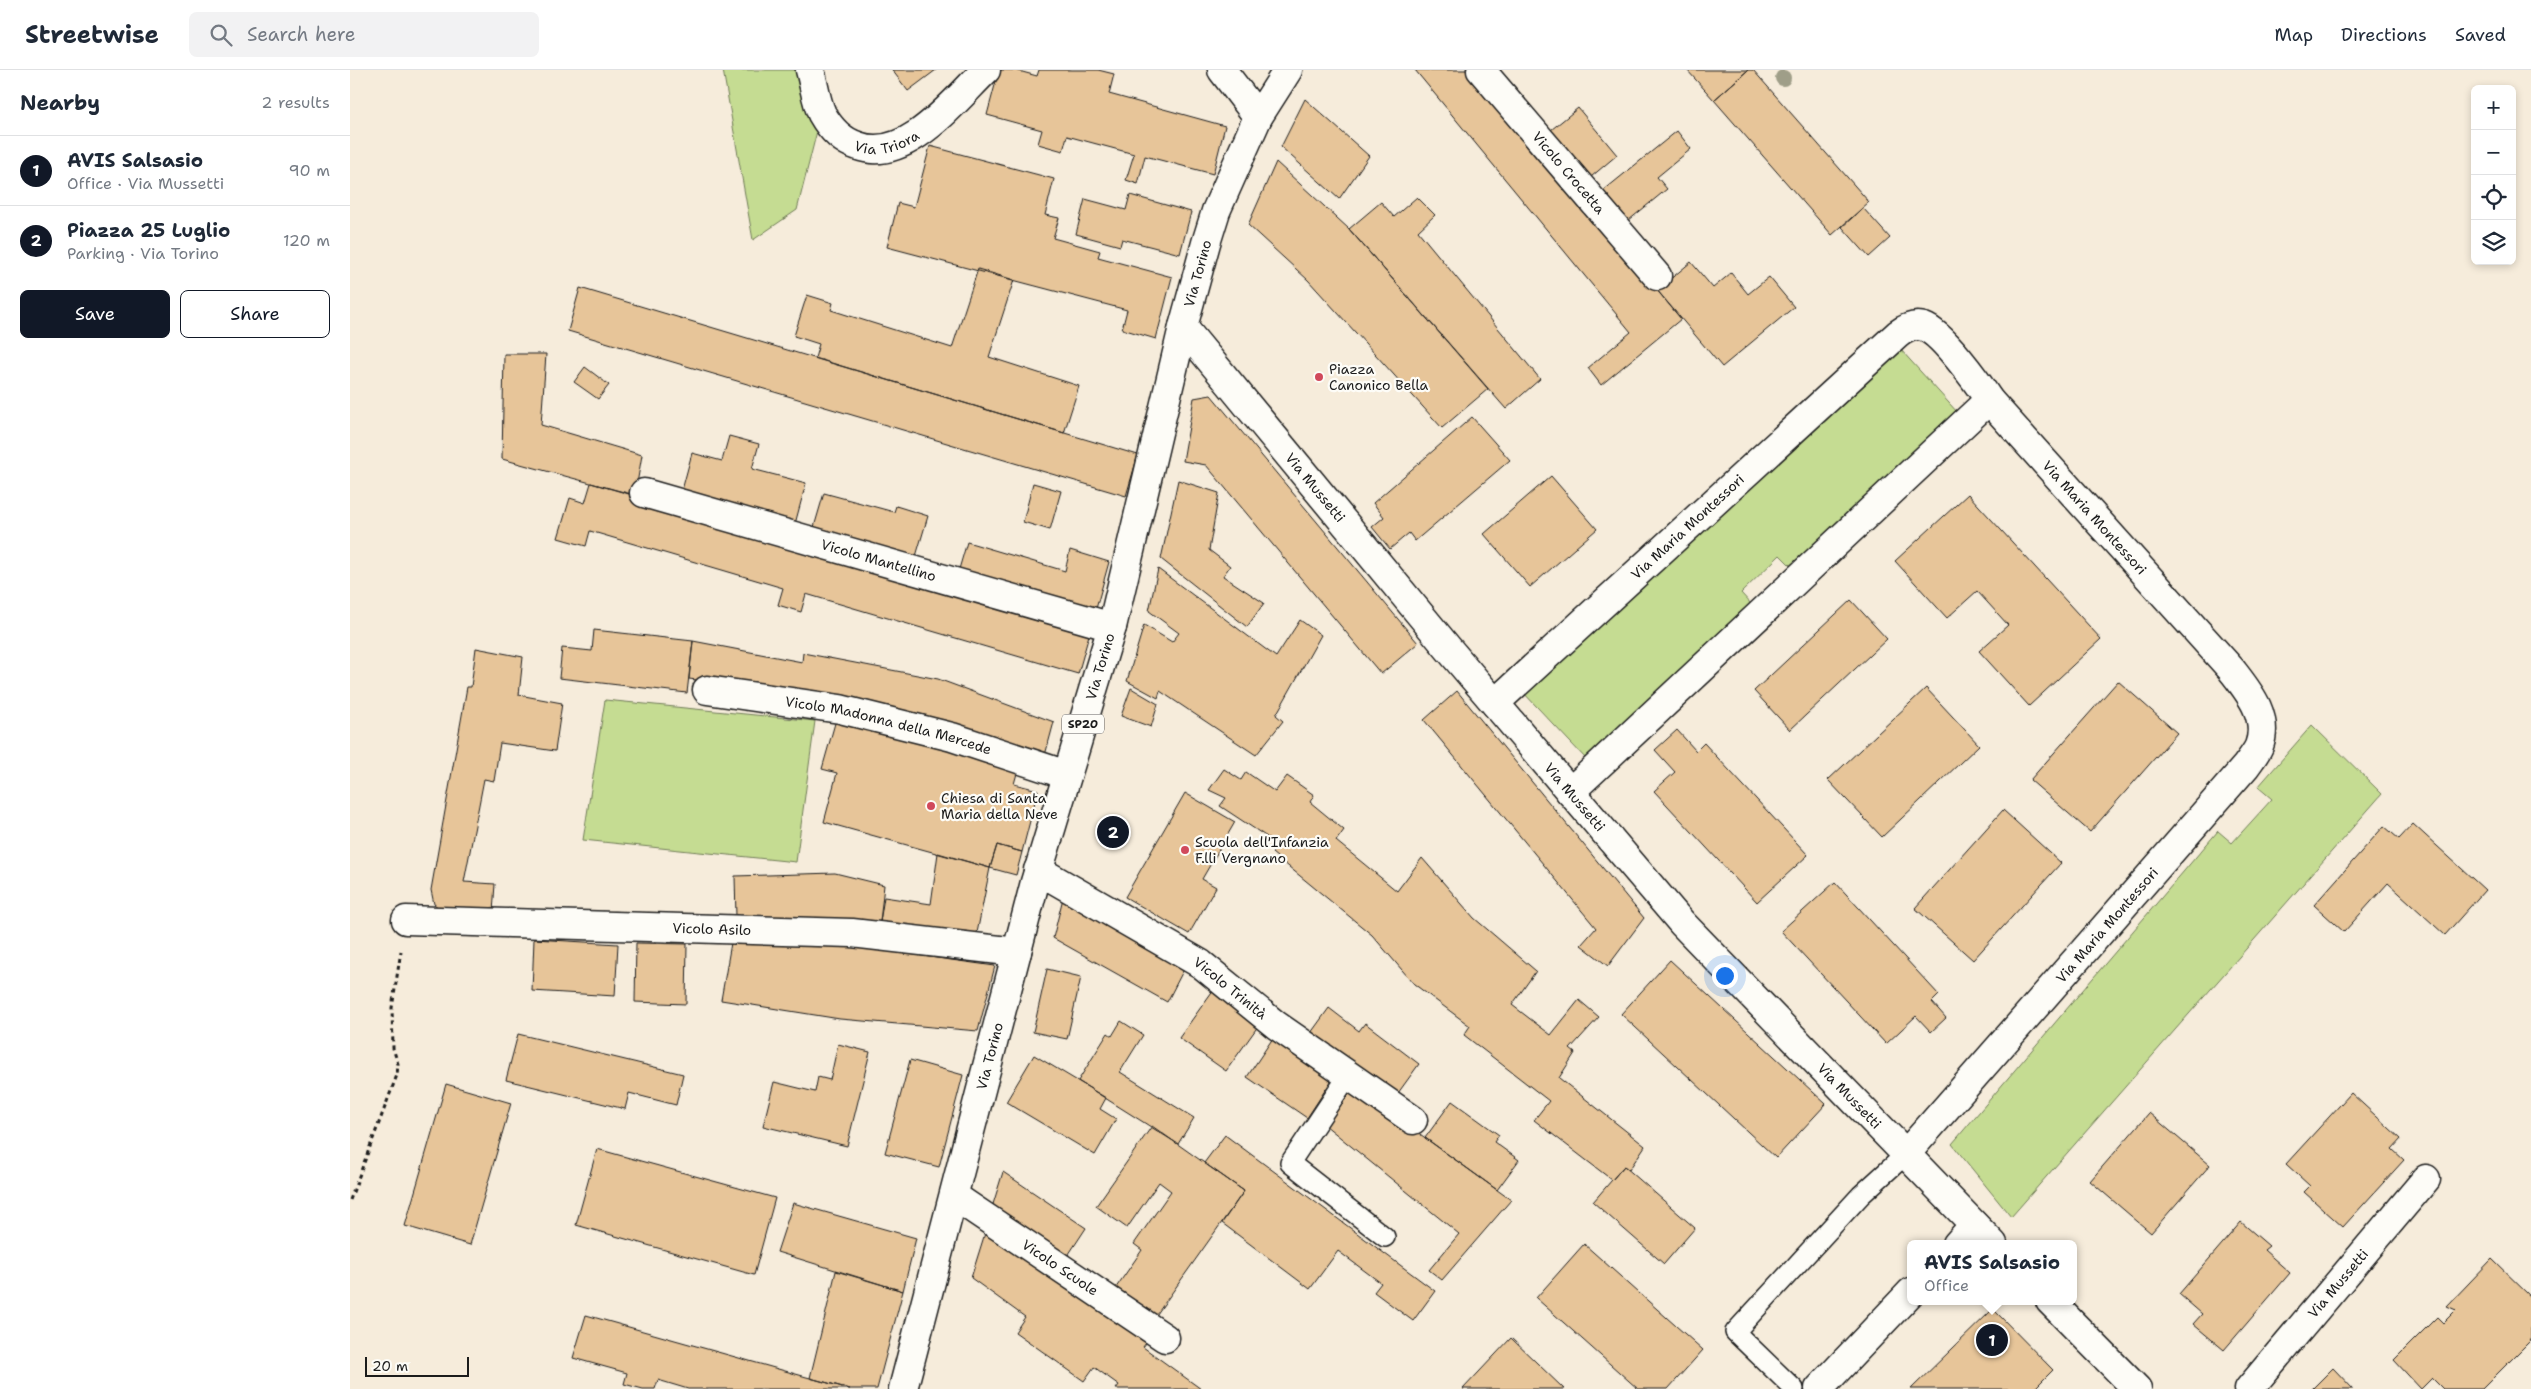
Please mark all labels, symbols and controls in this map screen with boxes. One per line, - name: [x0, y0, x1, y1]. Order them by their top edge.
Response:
- search box: [189, 12, 539, 57]
- text: Streetwise: [25, 19, 159, 51]
- icon: search: [207, 21, 235, 49]
- text: Search here: [247, 22, 356, 47]
- text: Map: [2275, 23, 2313, 47]
- text: Directions: [2341, 23, 2427, 47]
- text: Saved: [2455, 23, 2506, 47]
- map controls: [2471, 85, 2516, 265]
- button: +: [2471, 85, 2516, 130]
- text: Nearby: [20, 89, 100, 117]
- text: 2 results: [261, 92, 330, 113]
- street label: Via Triora: [852, 126, 923, 158]
- street label: Vicolo Crocetta: [1528, 128, 1609, 218]
- button: −: [2471, 130, 2516, 175]
- text: AVIS Salsasio: [67, 148, 203, 173]
- text: 1: [32, 160, 40, 181]
- text: 90 m: [289, 160, 330, 181]
- text: Office · Via Mussetti: [67, 173, 224, 194]
- button: locate: [2471, 175, 2516, 220]
- text: Piazza 25 Luglio: [67, 218, 230, 243]
- button: layers: [2471, 220, 2516, 265]
- text: 2: [30, 230, 42, 251]
- text: 120 m: [283, 230, 330, 251]
- street label: Via Torino: [1180, 238, 1215, 309]
- text: Parking · Via Torino: [67, 243, 219, 264]
- button: Save: [20, 290, 170, 338]
- button: Share: [180, 290, 330, 338]
- place label: Piazza Canonico Bella: [1329, 360, 1429, 394]
- marker: Piazza Canonico Bella: [1313, 371, 1325, 383]
- street label: Via Mussetti: [1281, 449, 1349, 526]
- street label: Via Maria Montessori: [2039, 457, 2151, 578]
- street label: Via Maria Montessori: [1627, 470, 1748, 583]
- street label: Vicolo Mantellino: [819, 535, 938, 585]
- street label: Via Torino: [1081, 631, 1119, 702]
- street label: Vicolo Madonna della Mercede: [784, 692, 994, 759]
- road number: SP20: [1062, 714, 1104, 734]
- street label: Via Mussetti: [1540, 759, 1609, 835]
- place label: Chiesa di Santa Maria della Neve: [941, 789, 1058, 823]
- marker: Chiesa di Santa Maria della Neve: [925, 800, 937, 812]
- pin: 2: [1097, 813, 1129, 851]
- place label: Scuola dell'Infanzia F.lli Vergnano: [1195, 833, 1329, 867]
- marker: Scuola dell'Infanzia F.lli Vergnano: [1179, 844, 1191, 856]
- street label: Via Maria Montessori: [2052, 863, 2162, 987]
- street label: Vicolo Asilo: [672, 919, 752, 939]
- street label: Vicolo Trinità: [1190, 953, 1271, 1023]
- your location: [1712, 963, 1738, 989]
- street label: Via Torino: [972, 1020, 1007, 1092]
- street label: Via Mussetti: [1814, 1059, 1885, 1133]
- street label: Vicolo Scuole: [1018, 1235, 1102, 1300]
- popup: [1907, 1240, 2077, 1305]
- street label: Via Mussetti: [2304, 1245, 2372, 1322]
- text: AVIS Salsasio: [1924, 1250, 2060, 1275]
- text: Office: [1924, 1275, 1969, 1296]
- pin: 1: [1976, 1321, 2008, 1359]
- scale bar: [365, 1354, 469, 1377]
- text: 20 m: [372, 1357, 408, 1375]

